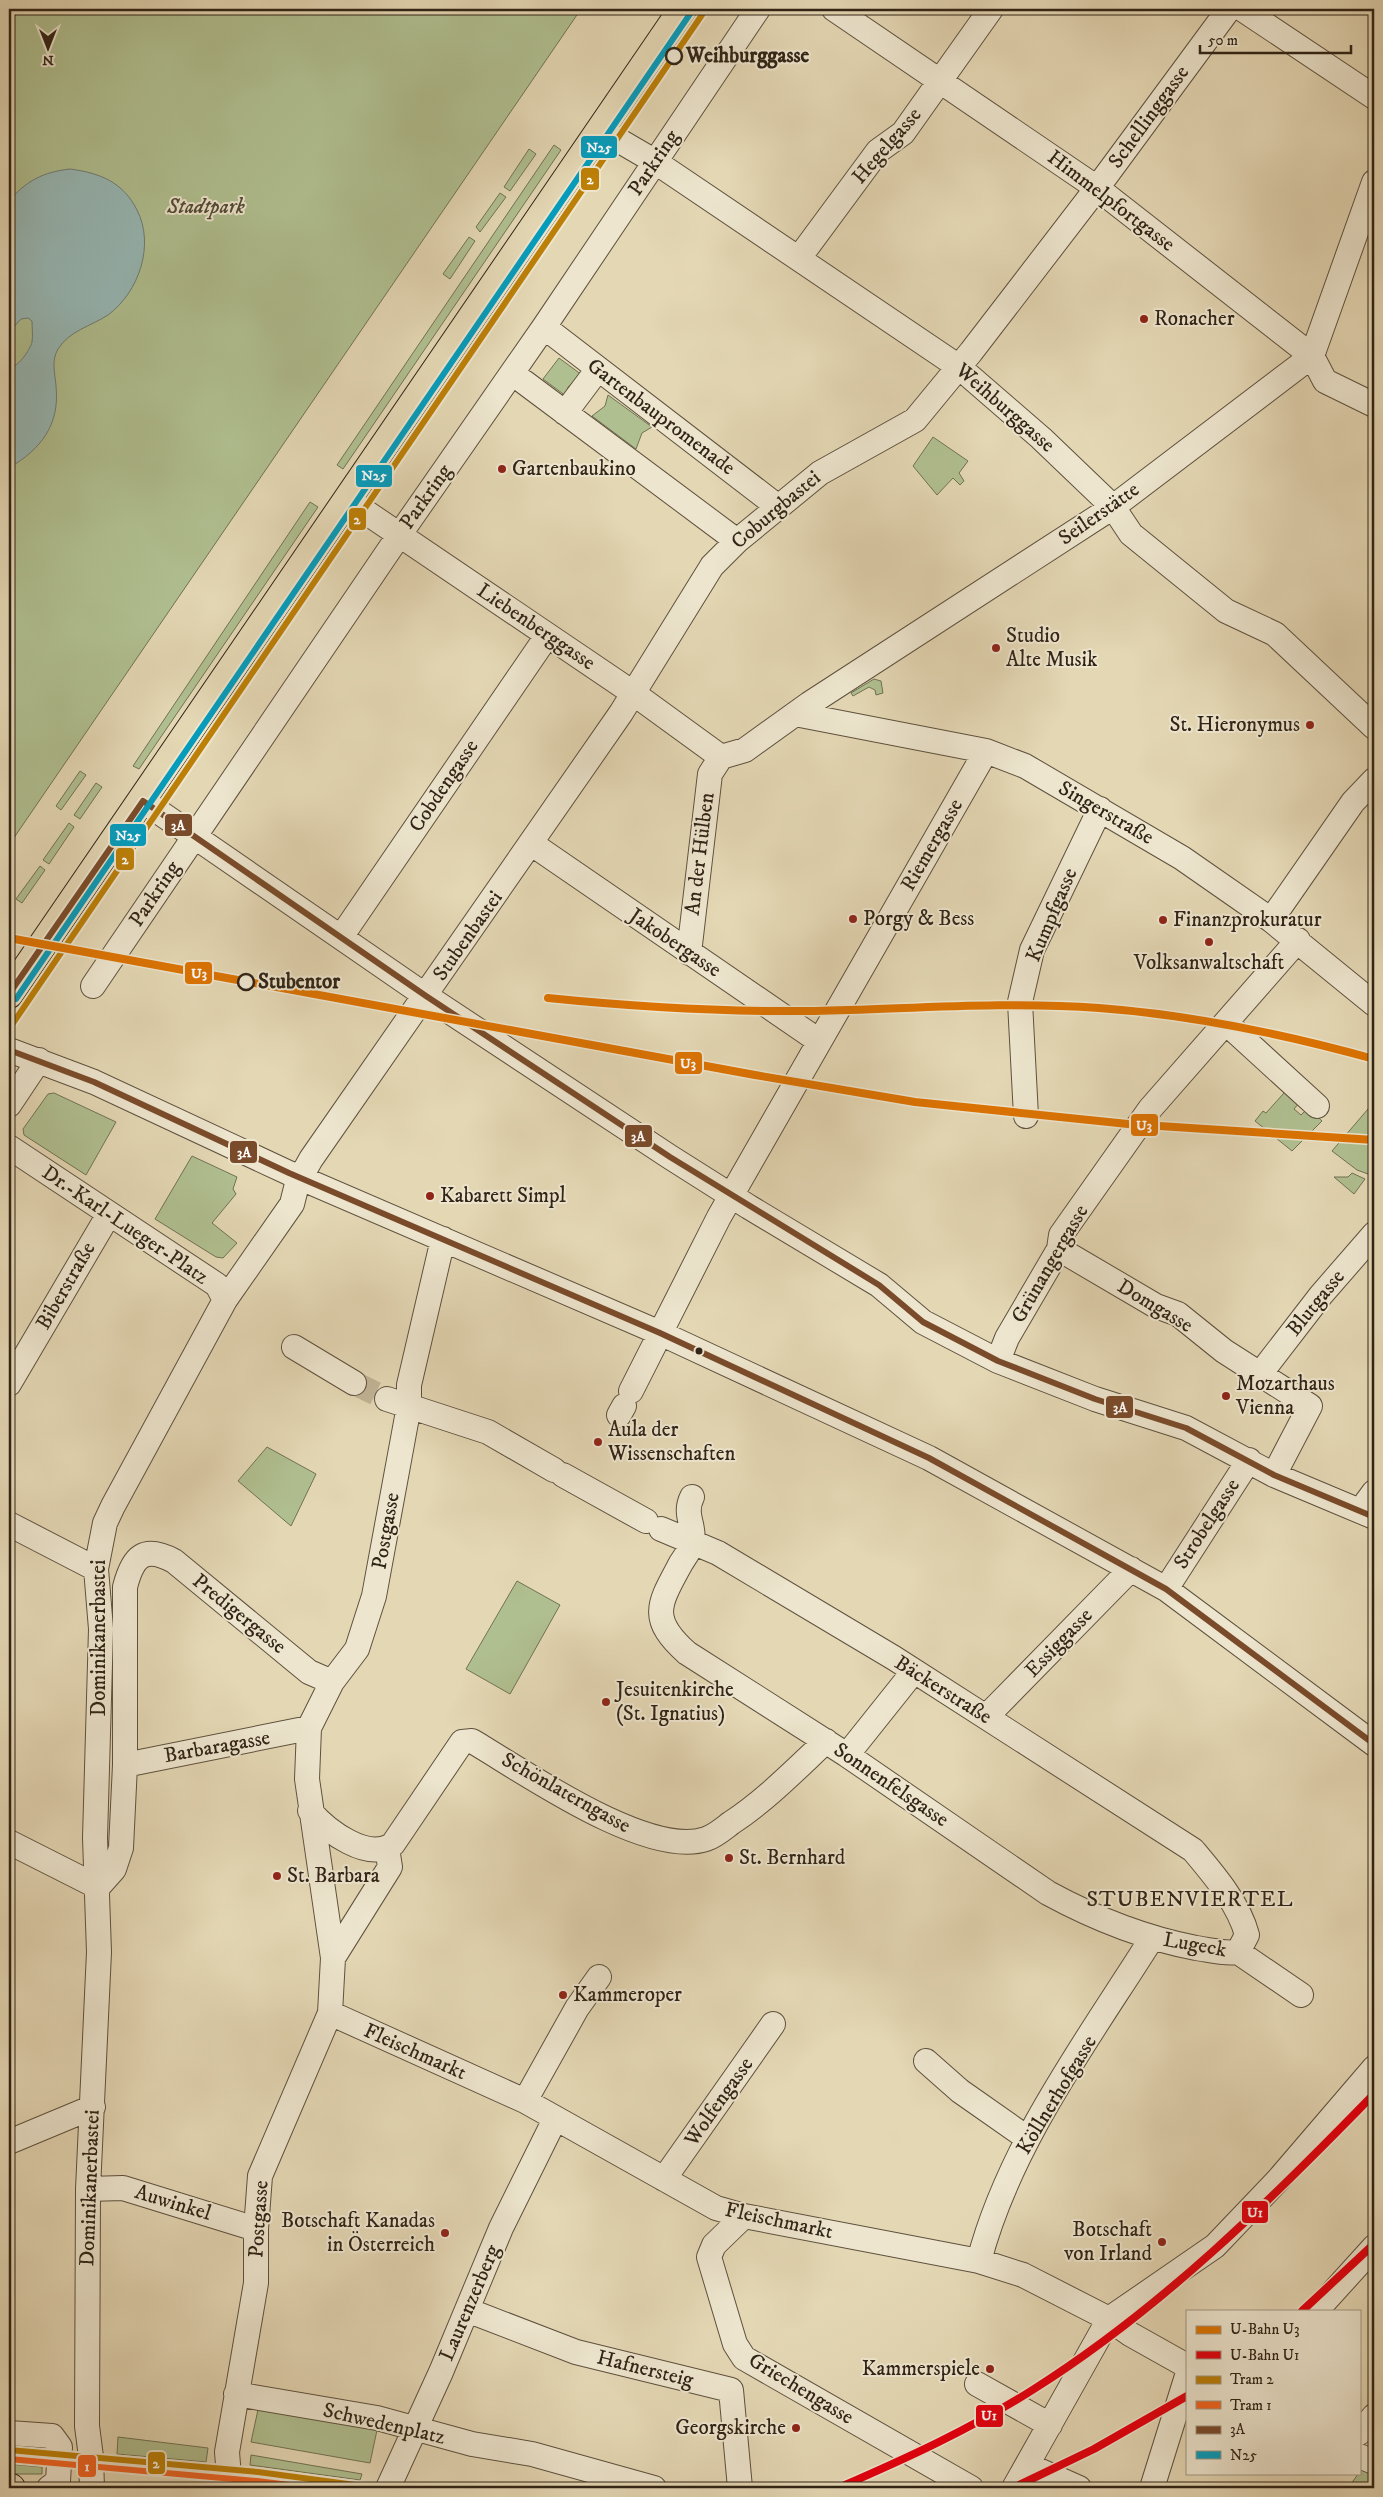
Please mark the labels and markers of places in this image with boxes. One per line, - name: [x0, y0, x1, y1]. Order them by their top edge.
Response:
- place label: Weihburggasse: [685, 43, 810, 69]
- marker: Weihburggasse: [665, 47, 683, 65]
- place label: Ronacher: [1154, 306, 1235, 332]
- marker: Ronacher: [1138, 313, 1150, 325]
- place label: Gartenbaukino: [512, 456, 636, 482]
- marker: Gartenbaukino: [496, 463, 508, 475]
- place label: Studio Alte Musik: [1006, 623, 1098, 673]
- marker: Studio Alte Musik: [990, 642, 1002, 654]
- place label: St. Hieronymus: [1169, 712, 1300, 738]
- marker: St. Hieronymus: [1304, 719, 1316, 731]
- place label: Porgy & Bess: [863, 906, 974, 932]
- place label: Finanzprokuratur: [1173, 907, 1322, 933]
- marker: Porgy & Bess: [847, 913, 859, 925]
- marker: Finanzprokuratur: [1157, 914, 1169, 926]
- marker: Volksanwaltschaft: [1203, 936, 1215, 948]
- place label: Volksanwaltschaft: [1133, 950, 1285, 976]
- place label: Stubentor: [258, 969, 341, 995]
- marker: Stubentor: [237, 973, 255, 991]
- place label: Kabarett Simpl: [440, 1183, 567, 1209]
- marker: Kabarett Simpl: [424, 1190, 436, 1202]
- unlabelled marker: [694, 1346, 704, 1356]
- place label: Mozarthaus Vienna: [1235, 1371, 1335, 1421]
- marker: Mozarthaus Vienna: [1220, 1390, 1232, 1402]
- place label: Aula der Wissenschaften: [607, 1417, 735, 1467]
- marker: Aula der Wissenschaften: [592, 1436, 604, 1448]
- place label: Jesuitenkirche (St. Ignatius): [614, 1677, 734, 1727]
- marker: Jesuitenkirche (St. Ignatius): [600, 1696, 612, 1708]
- place label: St. Bernhard: [739, 1845, 846, 1871]
- marker: St. Bernhard: [723, 1852, 735, 1864]
- place label: St. Barbara: [287, 1863, 380, 1889]
- marker: St. Barbara: [271, 1870, 283, 1882]
- place label: Kammeroper: [573, 1982, 682, 2008]
- marker: Kammeroper: [557, 1989, 569, 2001]
- place label: Botschaft Kanadas in Österreich: [281, 2208, 435, 2258]
- place label: Botschaft von Irland: [1063, 2217, 1153, 2267]
- marker: Botschaft Kanadas in Österreich: [439, 2227, 451, 2239]
- marker: Botschaft von Irland: [1156, 2236, 1168, 2248]
- place label: Kammerspiele: [862, 2356, 980, 2382]
- marker: Kammerspiele: [984, 2363, 996, 2375]
- place label: Georgskirche: [675, 2415, 786, 2441]
- marker: Georgskirche: [790, 2422, 802, 2434]

